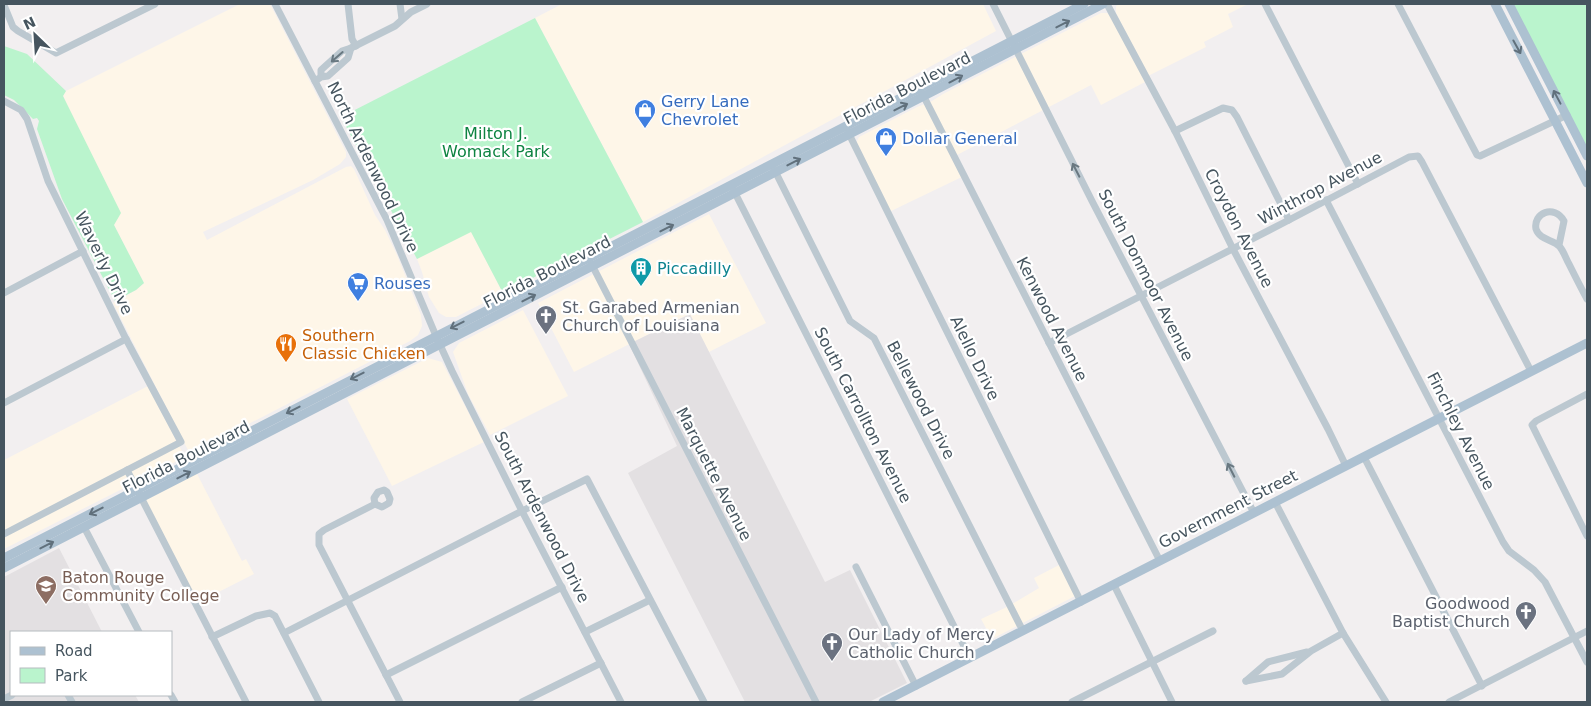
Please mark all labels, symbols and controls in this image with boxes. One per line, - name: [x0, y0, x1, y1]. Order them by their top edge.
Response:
- north arrow: [10, 10, 60, 60]
- text: N: [21, 13, 38, 33]
- one-way arrow: [1055, 19, 1070, 28]
- one-way arrow: [1513, 39, 1522, 54]
- street label: Florida Boulevard: [840, 48, 974, 128]
- one-way arrow: [330, 51, 343, 62]
- one-way arrow: [949, 74, 964, 84]
- street label: North Ardenwood Drive: [323, 78, 423, 256]
- one-way arrow: [1552, 90, 1562, 104]
- place label: Gerry Lane Chevrolet: [661, 92, 749, 129]
- shop icon: Gerry Lane Chevrolet: [633, 98, 657, 129]
- one-way arrow: [894, 102, 909, 112]
- park label: Milton J. Womack Park: [442, 124, 551, 161]
- shop icon: Dollar General: [874, 126, 898, 157]
- place label: Dollar General: [902, 129, 1018, 148]
- street label: Winthrop Avenue: [1255, 147, 1385, 229]
- one-way arrow: [786, 157, 801, 166]
- one-way arrow: [1071, 163, 1080, 178]
- street label: Croydon Avenue: [1201, 165, 1277, 291]
- street label: South Donmoor Avenue: [1094, 186, 1198, 364]
- street label: Waverly Drive: [71, 208, 137, 318]
- one-way arrow: [659, 223, 674, 232]
- street label: Florida Boulevard: [480, 232, 614, 312]
- street label: Kenwood Avenue: [1012, 254, 1092, 384]
- building icon: Piccadilly: [629, 256, 653, 287]
- place label: Piccadilly: [657, 259, 731, 278]
- supermarket icon: Rouses: [346, 271, 370, 302]
- place label: Rouses: [374, 274, 431, 293]
- one-way arrow: [522, 293, 537, 303]
- place label: St. Garabed Armenian Church of Louisiana: [562, 298, 740, 335]
- church icon: St. Garabed Armenian Church of Louisiana: [534, 304, 558, 335]
- street label: Alello Drive: [946, 313, 1004, 403]
- one-way arrow: [450, 321, 465, 331]
- street label: South Carrollton Avenue: [810, 324, 916, 506]
- place label: Southern Classic Chicken: [302, 326, 426, 363]
- restaurant icon: Southern Classic Chicken: [274, 332, 298, 363]
- street label: Bellewood Drive: [883, 338, 959, 462]
- street label: Finchley Avenue: [1423, 369, 1499, 493]
- one-way arrow: [350, 371, 365, 381]
- street label: Marquette Avenue: [672, 404, 756, 544]
- one-way arrow: [286, 406, 301, 415]
- street label: Florida Boulevard: [119, 417, 253, 497]
- street label: South Ardenwood Drive: [491, 428, 593, 606]
- one-way arrow: [1226, 462, 1236, 477]
- street label: Government Street: [1155, 466, 1301, 552]
- one-way arrow: [176, 470, 191, 479]
- one-way arrow: [89, 507, 104, 516]
- one-way arrow: [39, 540, 54, 549]
- place label: Baton Rouge Community College: [62, 568, 219, 605]
- school or university icon: Baton Rouge Community College: [34, 574, 58, 605]
- place label: Goodwood Baptist Church: [1392, 594, 1510, 631]
- church icon: Goodwood Baptist Church: [1514, 600, 1538, 631]
- place label: Our Lady of Mercy Catholic Church: [848, 625, 994, 662]
- legend: [10, 631, 172, 696]
- church icon: Our Lady of Mercy Catholic Church: [820, 631, 844, 662]
- text: Road: [55, 642, 93, 660]
- text: Park: [55, 667, 88, 685]

